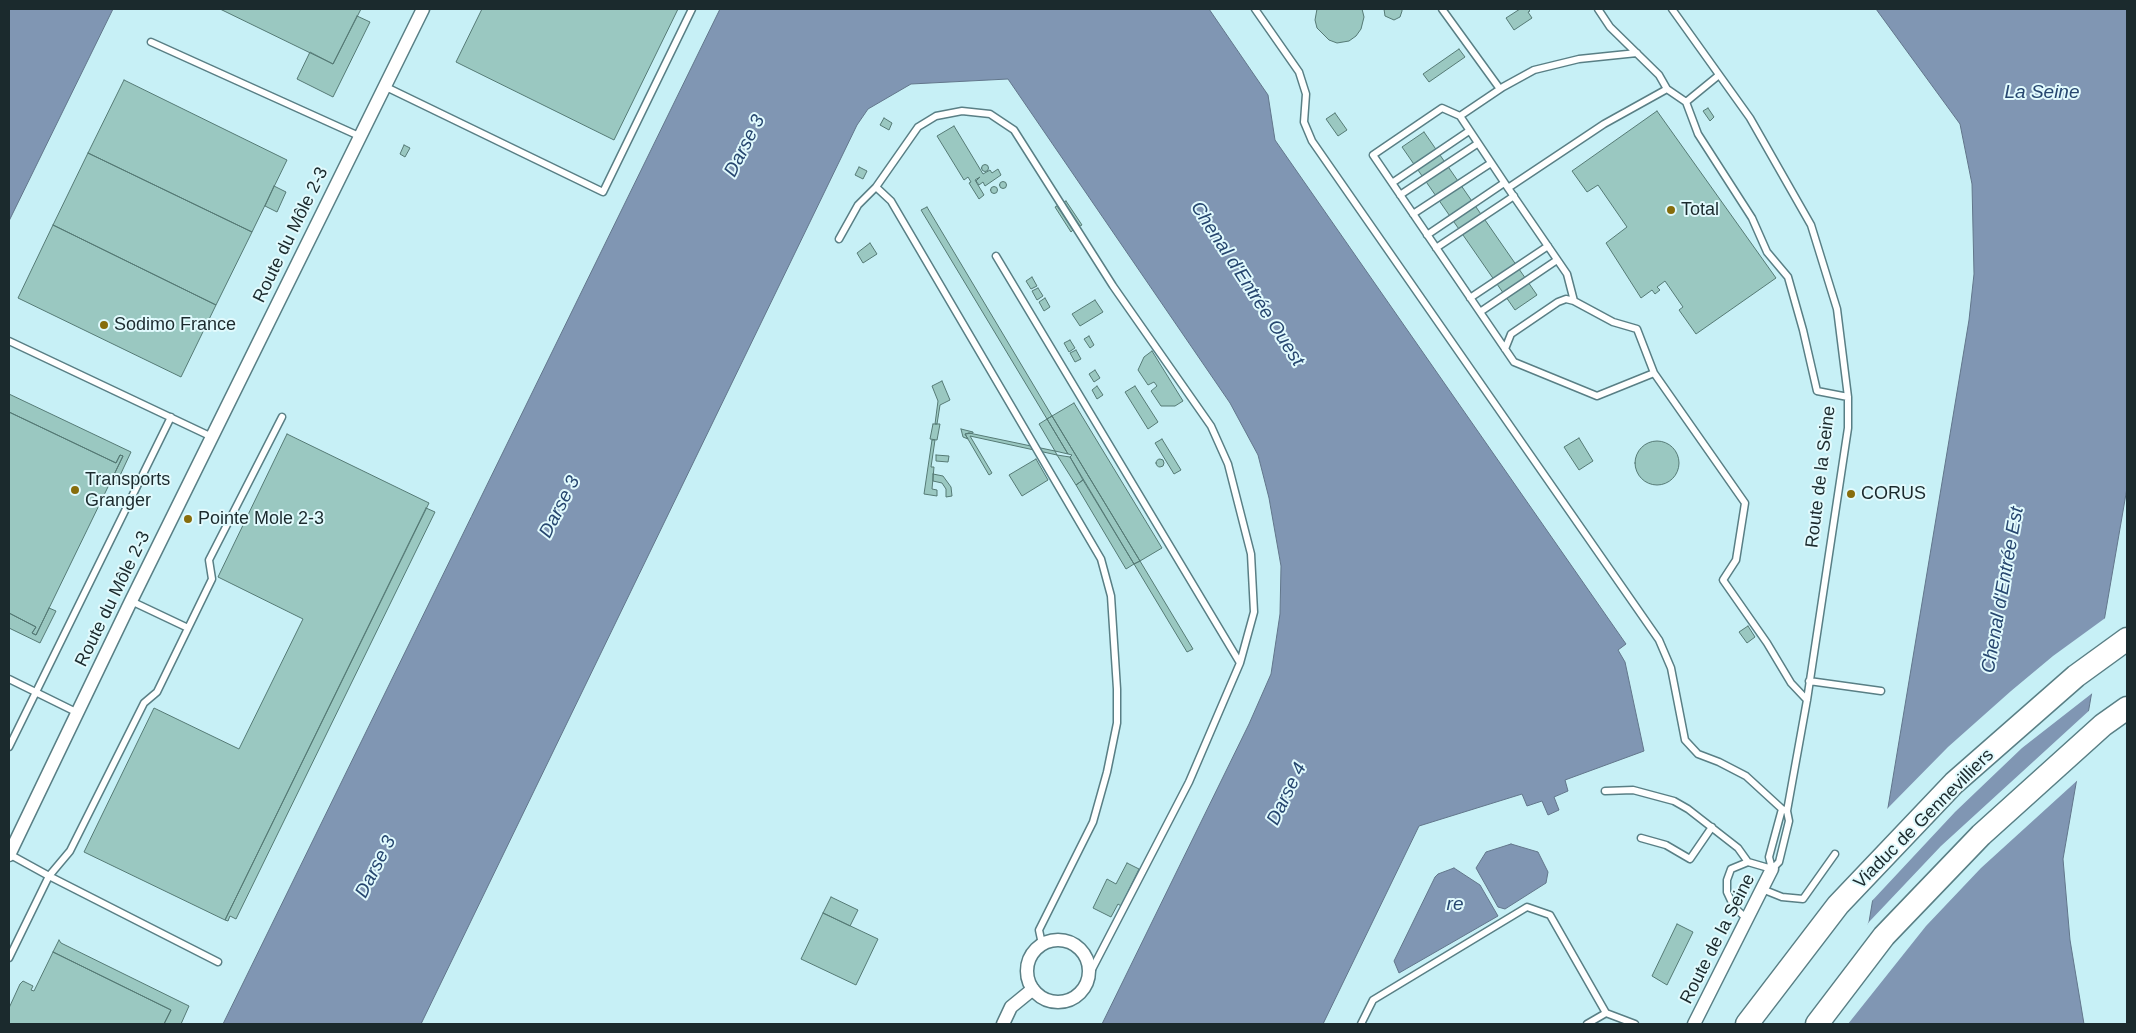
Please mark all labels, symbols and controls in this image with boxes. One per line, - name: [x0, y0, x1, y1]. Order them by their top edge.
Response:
- water label: La Seine: [2004, 82, 2080, 104]
- water label: Darse 3: [720, 111, 770, 181]
- street label: Route du Môle 2-3: [249, 164, 333, 306]
- water label: Chenal d'Entrée Ouest: [1185, 197, 1309, 371]
- place label: Total: [1681, 199, 1719, 221]
- marker: Total: [1665, 204, 1677, 216]
- place label: Sodimo France: [114, 314, 236, 336]
- marker: Sodimo France: [98, 319, 110, 331]
- street label: Route de la Seine: [1802, 405, 1840, 549]
- place label: Transports Granger: [85, 469, 170, 512]
- water label: Darse 3: [535, 472, 585, 542]
- place label: CORUS: [1861, 483, 1926, 505]
- marker: Transports Granger: [69, 484, 81, 496]
- marker: CORUS: [1845, 488, 1857, 500]
- water label: Chenal d'Entrée Est: [1977, 505, 2029, 675]
- place label: Pointe Mole 2-3: [198, 508, 324, 530]
- marker: Pointe Mole 2-3: [182, 513, 194, 525]
- street label: Route du Môle 2-3: [71, 528, 155, 670]
- street label: Viaduc de Gennevilliers: [1850, 745, 1998, 893]
- water label: Darse 4: [1262, 759, 1312, 829]
- water label: Darse 3: [351, 832, 401, 902]
- street label: Route de la Seine: [1676, 870, 1760, 1008]
- water label: re: [1447, 894, 1463, 916]

